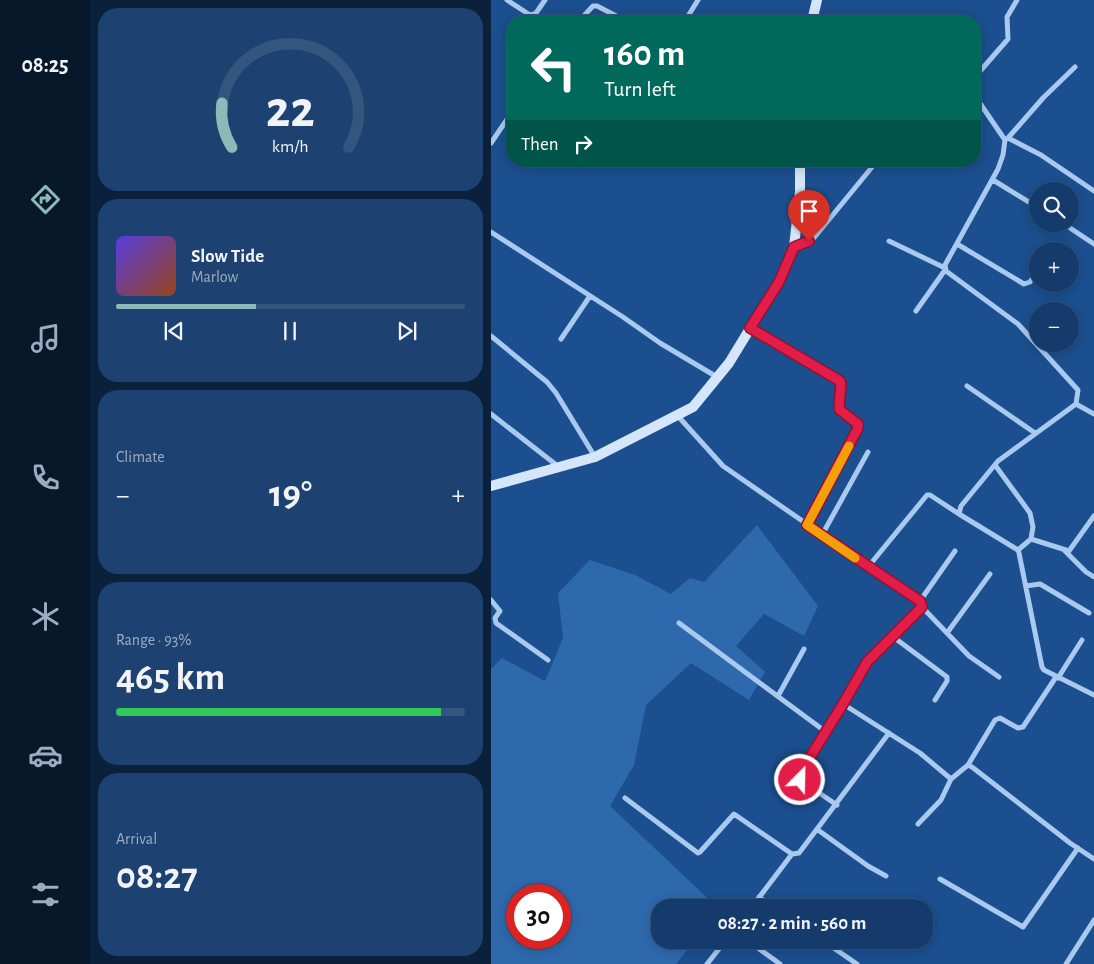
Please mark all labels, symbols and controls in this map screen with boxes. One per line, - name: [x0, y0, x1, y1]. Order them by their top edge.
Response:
- icon: left: [521, 35, 586, 100]
- text: 160 m: [604, 37, 685, 72]
- text: 08:25: [21, 54, 69, 76]
- text: Turn left: [604, 78, 676, 100]
- text: 22: [266, 84, 315, 136]
- icon: right: [569, 130, 597, 158]
- text: Then: [521, 135, 559, 154]
- text: km/h: [272, 138, 309, 156]
- icon: directions: [28, 182, 63, 217]
- map controls: [1029, 182, 1079, 352]
- button: search: [1029, 182, 1079, 232]
- pin: [788, 190, 830, 241]
- icon: arrive: [795, 197, 823, 225]
- button: +: [1029, 242, 1079, 292]
- text: Slow Tide: [191, 247, 264, 266]
- text: Marlow: [191, 269, 238, 285]
- button: −: [1029, 302, 1079, 352]
- icon: previous: [160, 317, 188, 345]
- icon: pause: [276, 317, 304, 345]
- icon: next: [393, 317, 421, 345]
- icon: music: [28, 321, 63, 356]
- text: Climate: [116, 449, 165, 465]
- icon: phone: [28, 460, 63, 495]
- text: 19°: [269, 476, 312, 514]
- text: −: [116, 482, 129, 510]
- text: +: [452, 482, 465, 510]
- icon: climate: [28, 599, 63, 634]
- text: Range · 93%: [116, 632, 191, 648]
- text: 465 km: [116, 659, 225, 697]
- icon: car: [28, 738, 63, 773]
- position arrow: [773, 753, 825, 805]
- text: Arrival: [116, 831, 157, 847]
- text: 08:27: [116, 858, 198, 896]
- icon: filters: [28, 877, 63, 912]
- speed limit sign: 30: [506, 884, 571, 949]
- text: 08:27 · 2 min · 560 m: [718, 914, 866, 933]

